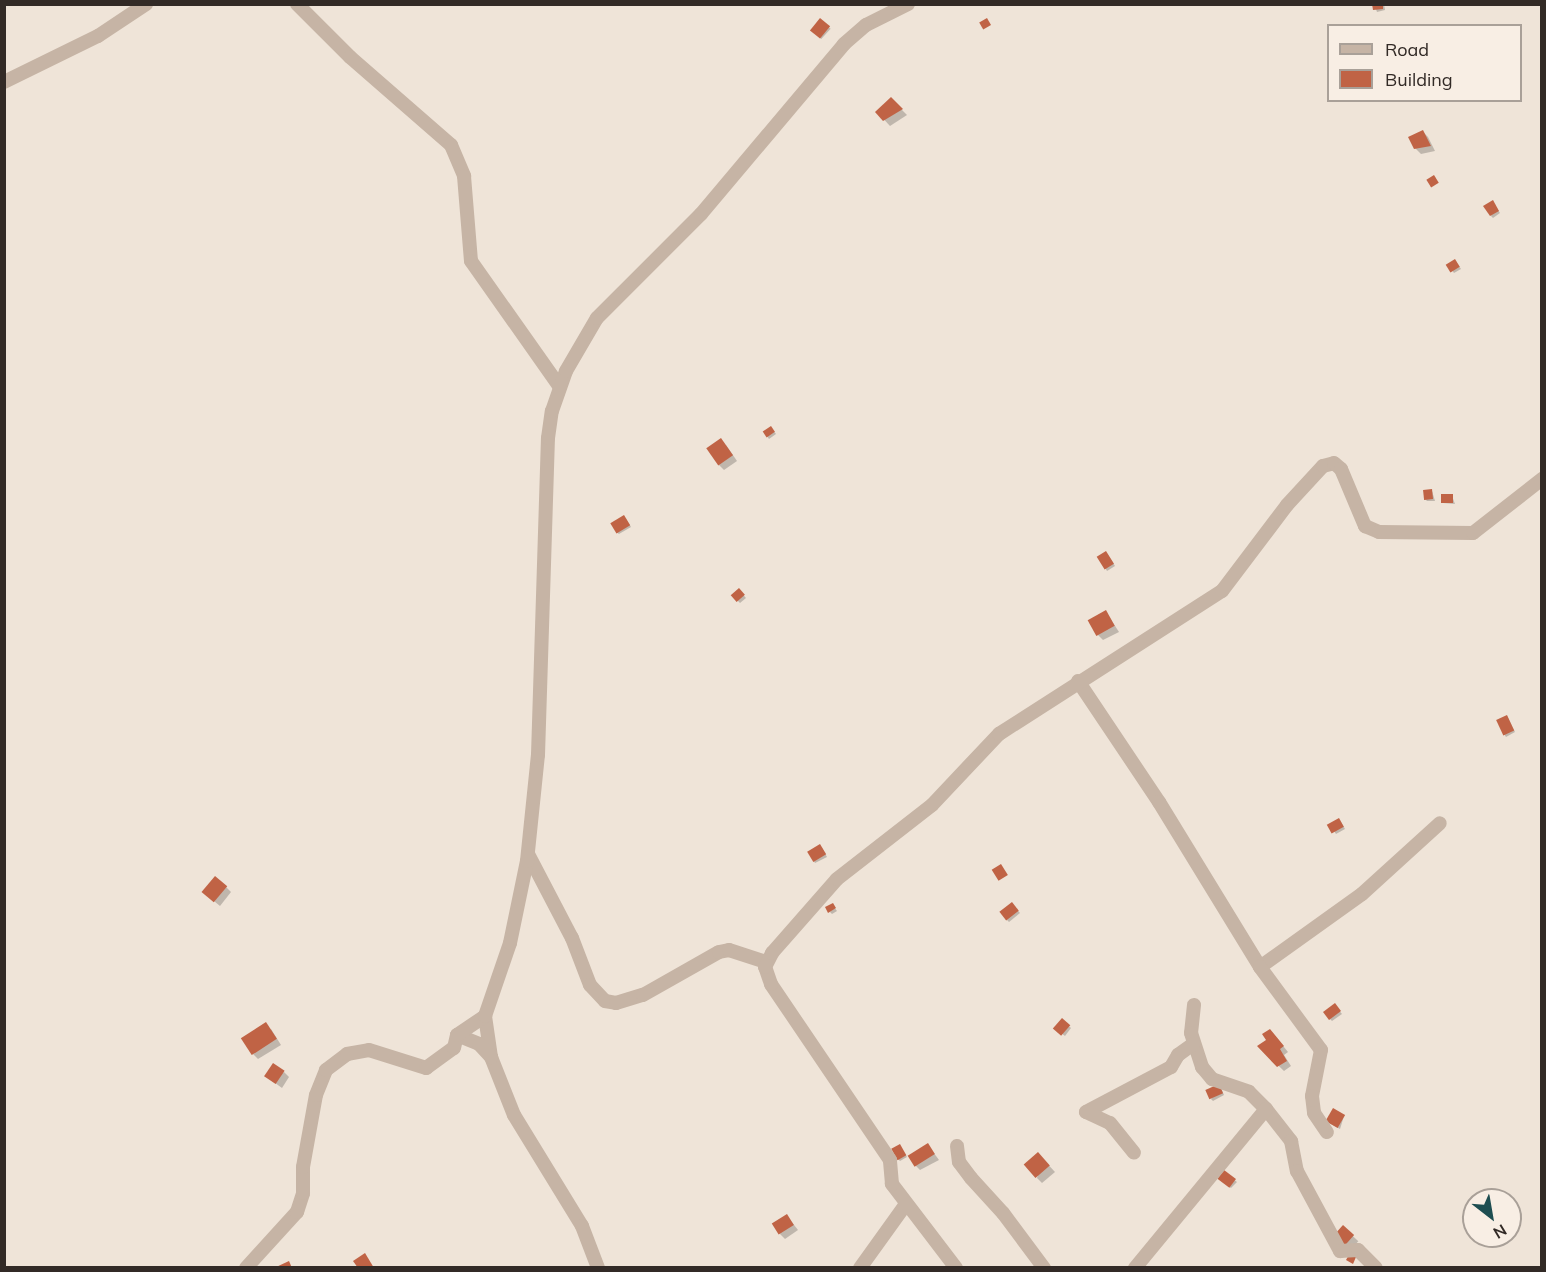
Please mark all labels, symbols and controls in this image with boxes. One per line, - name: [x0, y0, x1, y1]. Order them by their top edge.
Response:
- legend: [1327, 24, 1522, 102]
- text: Road: [1385, 38, 1429, 61]
- text: Building: [1385, 68, 1453, 91]
- north arrow: [1462, 1188, 1522, 1248]
- text: N: [1490, 1220, 1511, 1243]

